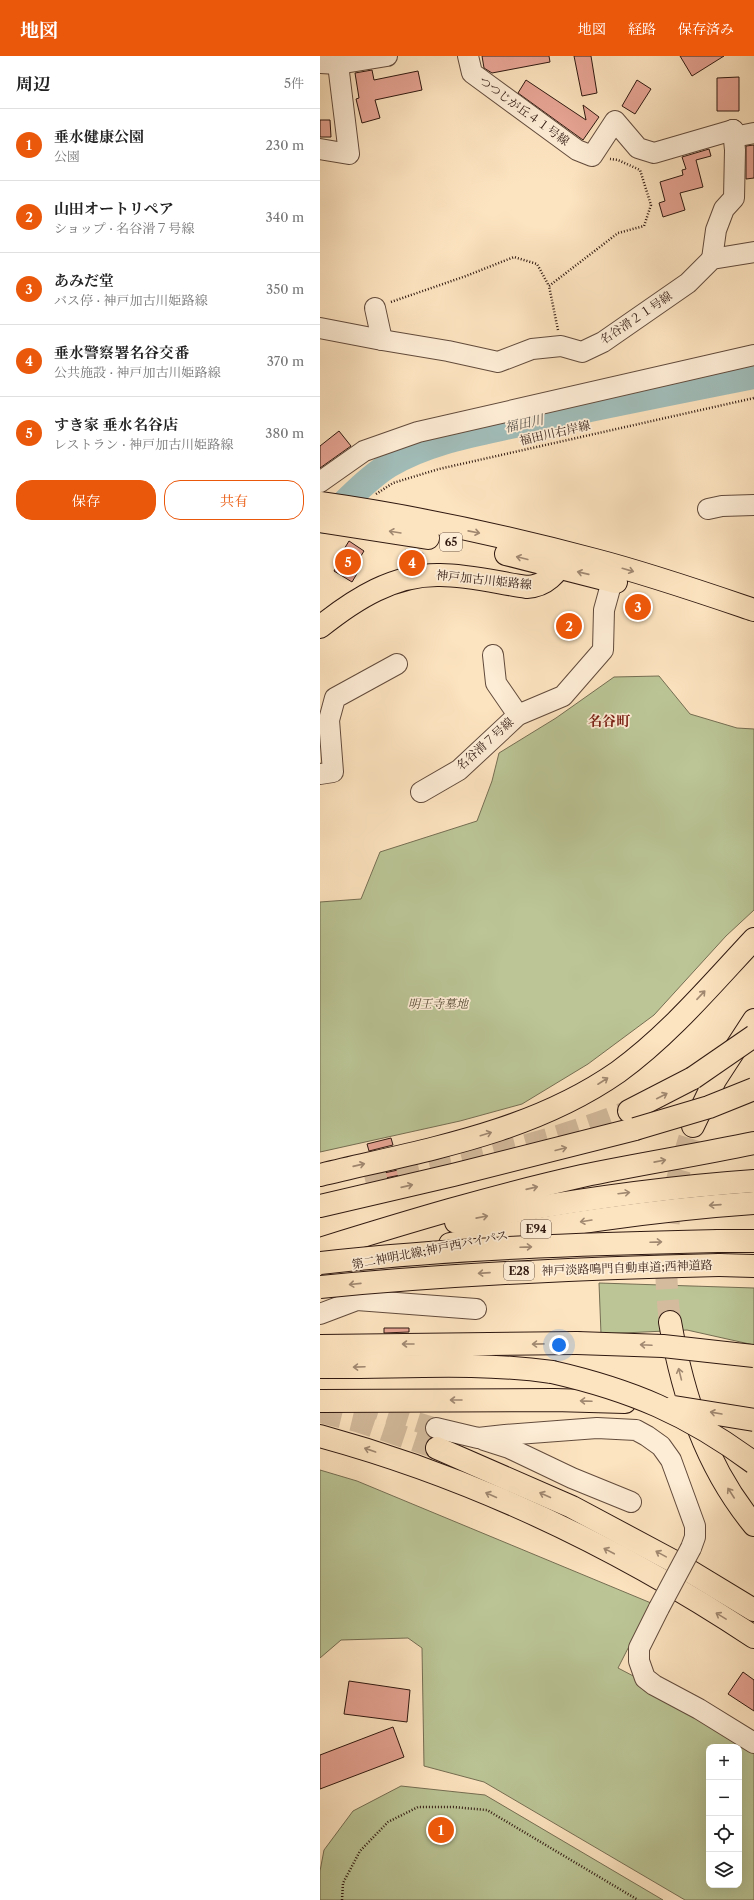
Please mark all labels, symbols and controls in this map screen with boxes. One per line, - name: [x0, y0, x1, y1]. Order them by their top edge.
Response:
- text: 地図: [20, 19, 58, 42]
- text: 地図: [578, 20, 606, 38]
- text: 経路: [628, 20, 656, 38]
- text: 保存済み: [678, 20, 734, 38]
- street label: つつじが丘４１号線: [476, 73, 572, 148]
- text: 周辺: [16, 74, 50, 94]
- text: 5件: [284, 75, 304, 91]
- text: 垂水健康公園: [54, 127, 144, 146]
- text: 1: [26, 137, 32, 153]
- text: 230 m: [266, 137, 304, 153]
- text: 公園: [54, 148, 80, 164]
- text: 山田オートリペア: [54, 199, 174, 218]
- text: 2: [25, 209, 33, 225]
- text: 340 m: [266, 209, 304, 225]
- text: ショップ · 名谷滑７号線: [54, 220, 194, 236]
- text: あみだ堂: [54, 271, 114, 290]
- text: 3: [25, 281, 33, 297]
- text: 350 m: [266, 281, 304, 297]
- street label: 名谷滑２１号線: [597, 288, 675, 347]
- text: バス停 · 神戸加古川姫路線: [54, 292, 208, 308]
- text: 垂水警察署名谷交番: [54, 343, 189, 362]
- text: 4: [25, 353, 33, 369]
- text: 370 m: [267, 353, 304, 369]
- text: 公共施設 · 神戸加古川姫路線: [54, 364, 221, 380]
- water label: 福田川: [503, 410, 547, 435]
- text: すき家 垂水名谷店: [54, 415, 178, 434]
- street label: 福田川右岸線: [518, 417, 592, 448]
- text: 5: [25, 425, 33, 441]
- text: 380 m: [265, 425, 304, 441]
- text: レストラン · 神戸加古川姫路線: [54, 436, 233, 452]
- button: 保存: [16, 480, 156, 520]
- button: 共有: [164, 480, 304, 520]
- one-way arrow: [389, 528, 402, 536]
- one-way arrow: [468, 528, 481, 536]
- road number: 65: [440, 533, 462, 551]
- pin: 5: [335, 547, 361, 577]
- pin: 4: [399, 548, 425, 578]
- one-way arrow: [516, 553, 529, 561]
- street label: 神戸加古川姫路線: [436, 567, 533, 592]
- one-way arrow: [622, 567, 635, 574]
- one-way arrow: [577, 568, 590, 576]
- pin: 3: [625, 592, 651, 622]
- pin: 2: [556, 611, 582, 641]
- district label: 名谷町: [588, 712, 631, 730]
- street label: 名谷滑７号線: [453, 714, 516, 773]
- one-way arrow: [696, 990, 706, 1000]
- park label: 明王寺墓地: [408, 996, 470, 1011]
- one-way arrow: [598, 1077, 609, 1085]
- one-way arrow: [655, 1091, 667, 1099]
- one-way arrow: [479, 1130, 492, 1137]
- one-way arrow: [554, 1145, 567, 1152]
- one-way arrow: [653, 1157, 666, 1165]
- one-way arrow: [353, 1161, 366, 1169]
- one-way arrow: [401, 1181, 414, 1189]
- one-way arrow: [526, 1184, 539, 1191]
- one-way arrow: [617, 1189, 630, 1197]
- one-way arrow: [709, 1202, 722, 1209]
- one-way arrow: [475, 1212, 488, 1220]
- one-way arrow: [580, 1217, 593, 1225]
- road number: E94: [521, 1220, 551, 1238]
- street label: 第二神明北線;神戸西バイパス: [350, 1227, 509, 1272]
- one-way arrow: [649, 1239, 662, 1246]
- one-way arrow: [519, 1243, 532, 1251]
- street label: 神戸淡路鳴門自動車道;西神道路: [541, 1257, 713, 1278]
- road number: E28: [504, 1262, 534, 1280]
- one-way arrow: [478, 1270, 491, 1277]
- one-way arrow: [349, 1280, 362, 1287]
- your location: [549, 1335, 569, 1355]
- one-way arrow: [402, 1340, 415, 1348]
- one-way arrow: [532, 1340, 545, 1348]
- one-way arrow: [640, 1341, 653, 1348]
- one-way arrow: [353, 1363, 366, 1371]
- one-way arrow: [676, 1368, 683, 1381]
- one-way arrow: [450, 1396, 463, 1404]
- one-way arrow: [580, 1397, 593, 1405]
- one-way arrow: [710, 1408, 723, 1416]
- one-way arrow: [364, 1445, 376, 1453]
- one-way arrow: [727, 1488, 735, 1499]
- one-way arrow: [486, 1491, 498, 1499]
- one-way arrow: [539, 1491, 551, 1498]
- one-way arrow: [603, 1547, 615, 1555]
- one-way arrow: [655, 1549, 667, 1557]
- one-way arrow: [716, 1612, 727, 1620]
- map controls: [706, 1744, 742, 1888]
- button: +: [706, 1744, 742, 1780]
- button: −: [706, 1780, 742, 1816]
- pin: 1: [428, 1815, 454, 1845]
- button: locate: [706, 1816, 742, 1852]
- button: layers: [706, 1852, 742, 1888]

